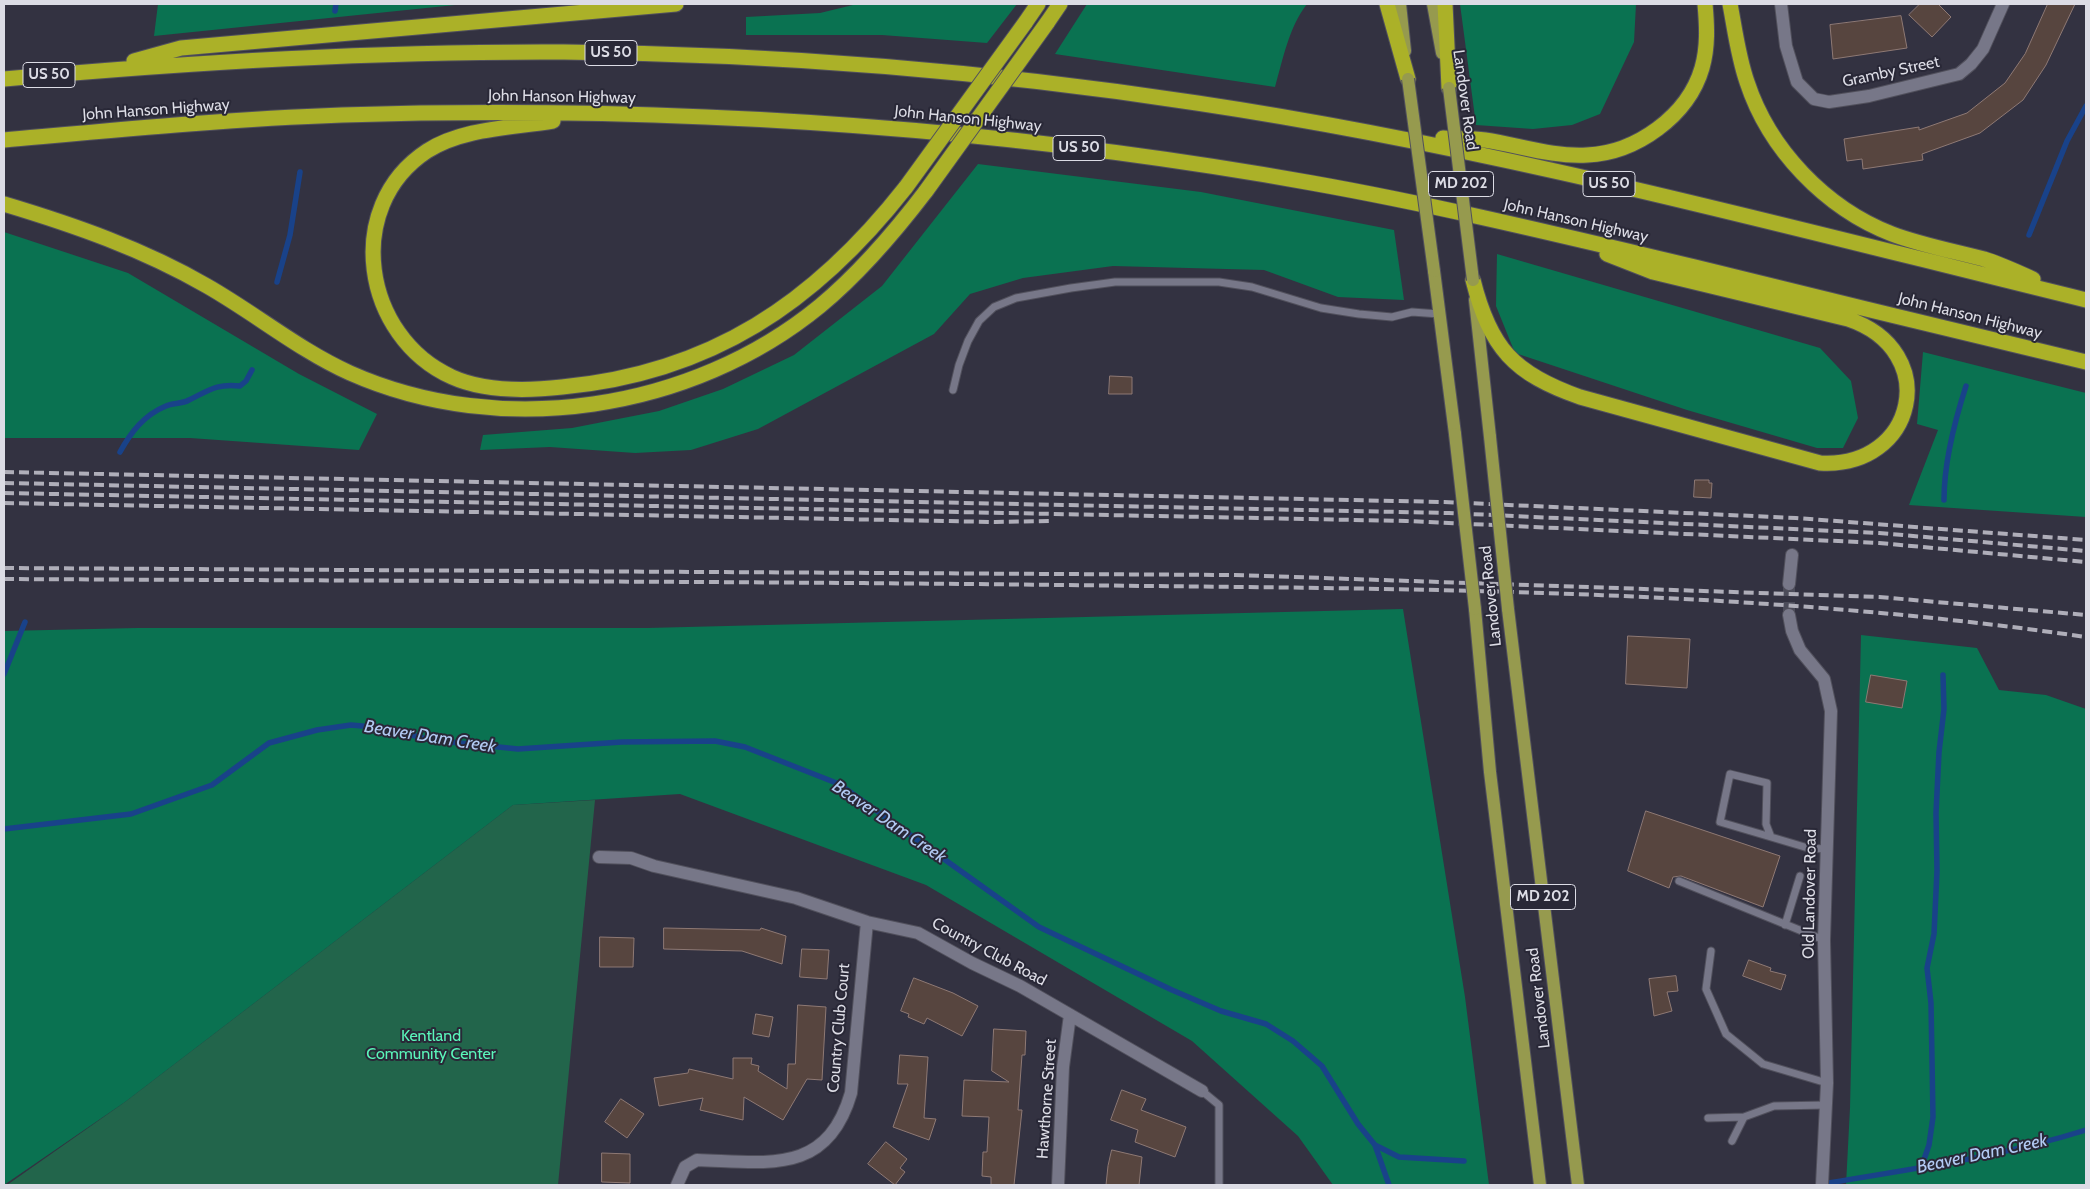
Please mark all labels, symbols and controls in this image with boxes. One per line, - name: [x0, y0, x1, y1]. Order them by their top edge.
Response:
- road number: US 50: [585, 40, 637, 66]
- street label: Landover Road: [1448, 48, 1482, 152]
- street label: Gramby Street: [1841, 52, 1941, 92]
- road number: US 50: [23, 62, 75, 88]
- street label: John Hanson Highway: [488, 86, 636, 108]
- street label: John Hanson Highway: [82, 95, 230, 125]
- street label: John Hanson Highway: [894, 102, 1042, 136]
- road number: US 50: [1053, 136, 1105, 160]
- road number: MD 202: [1428, 172, 1494, 196]
- road number: US 50: [1583, 172, 1635, 196]
- street label: John Hanson Highway: [1502, 195, 1650, 247]
- street label: John Hanson Highway: [1896, 289, 2044, 343]
- street label: Landover Road: [1476, 545, 1506, 647]
- water label: Beaver Dam Creek: [363, 716, 497, 758]
- water label: Beaver Dam Creek: [828, 776, 950, 868]
- street label: Old Landover Road: [1799, 829, 1821, 959]
- road number: MD 202: [1510, 884, 1576, 910]
- street label: Country Club Road: [928, 914, 1050, 990]
- street label: Landover Road: [1523, 946, 1555, 1050]
- street label: Country Club Court: [824, 963, 854, 1093]
- park label: Kentland Community Center: [366, 1026, 496, 1064]
- street label: Hawthorne Street: [1033, 1038, 1061, 1160]
- water label: Beaver Dam Creek: [1915, 1130, 2049, 1178]

